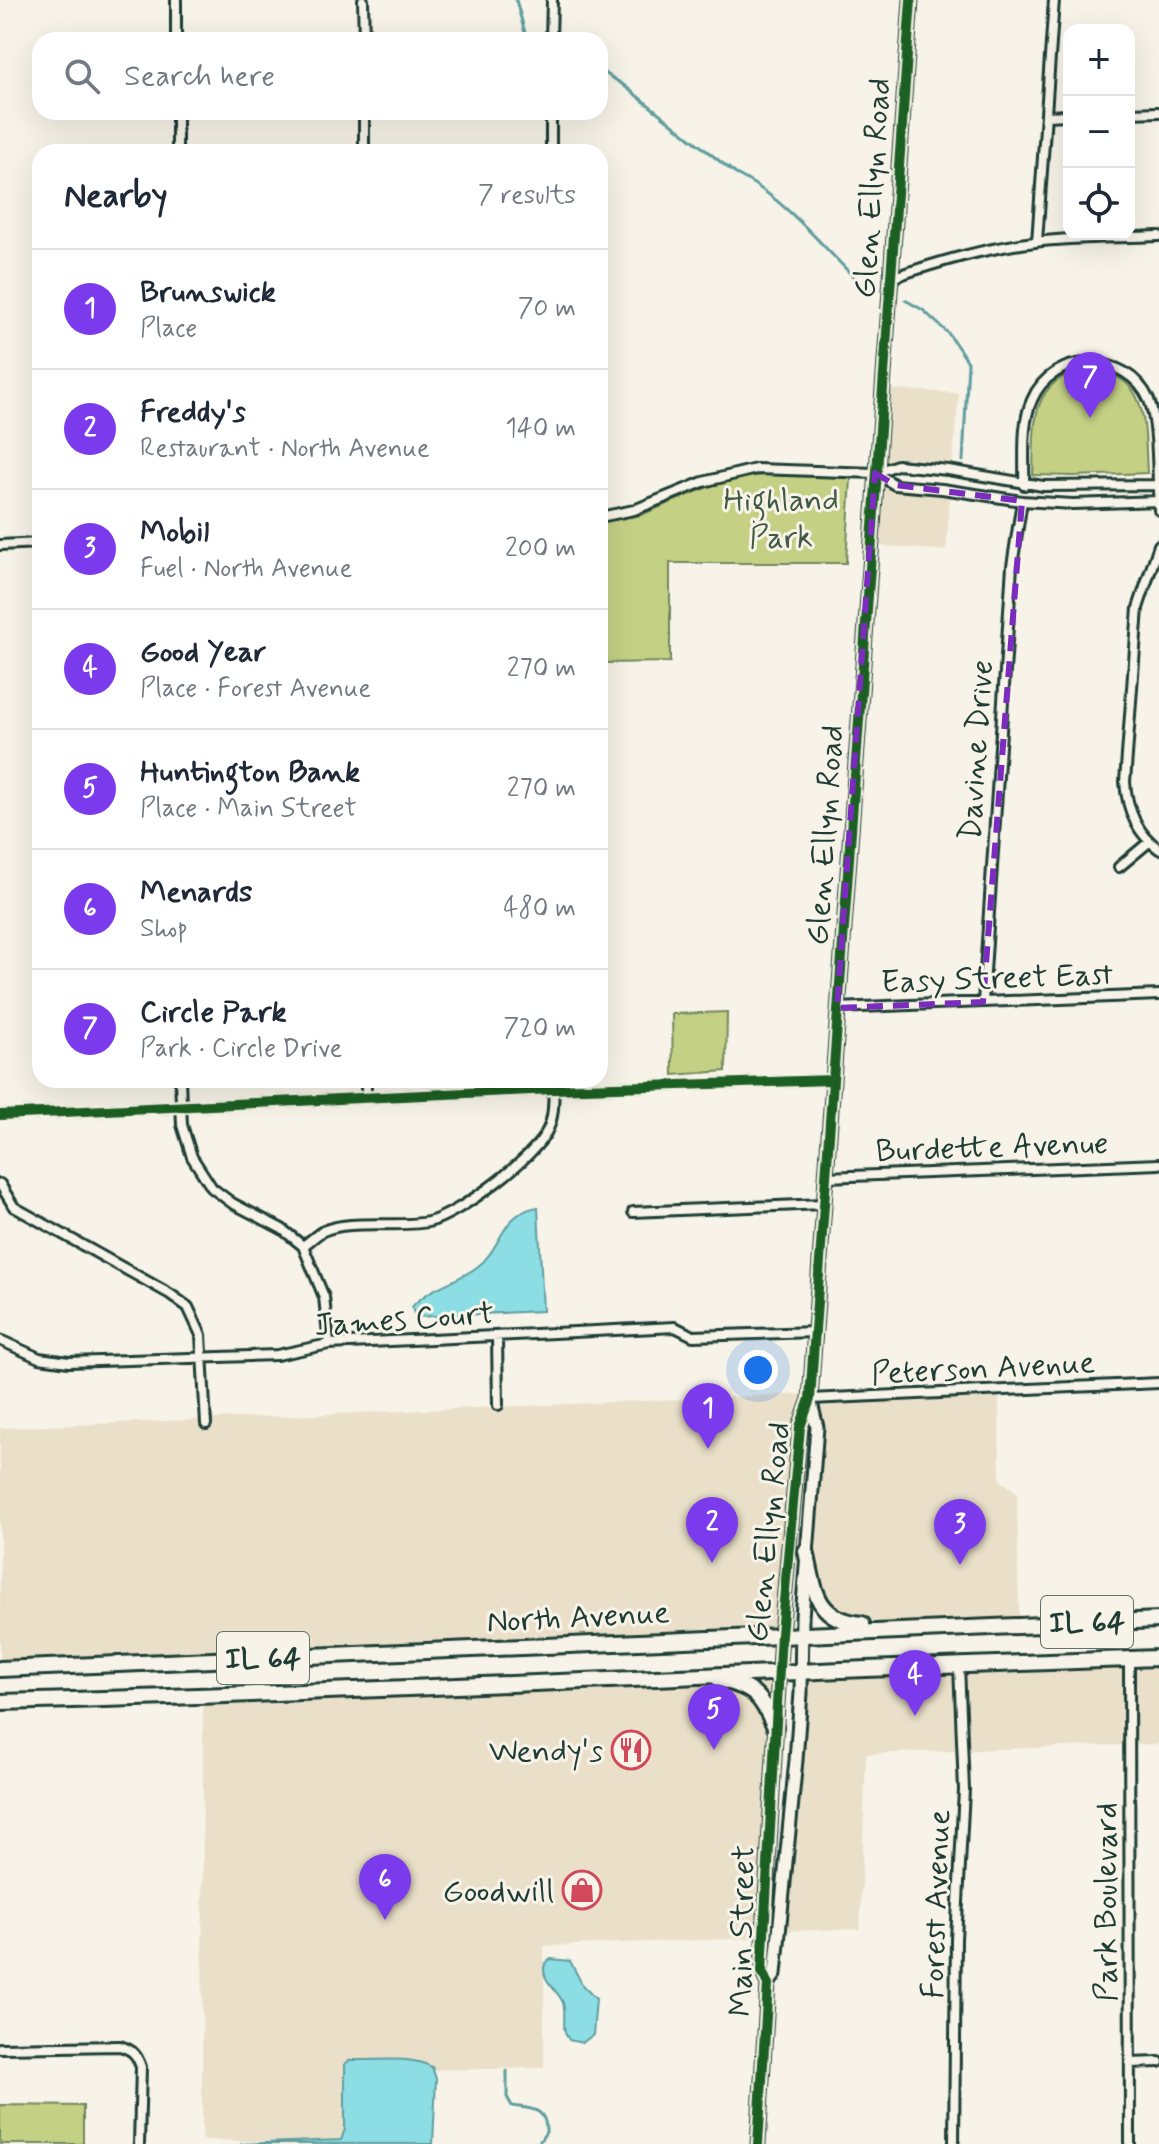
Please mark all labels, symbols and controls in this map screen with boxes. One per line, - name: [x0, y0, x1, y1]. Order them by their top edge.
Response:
- map controls: [1063, 24, 1135, 240]
- button: +: [1063, 24, 1135, 96]
- search box: [32, 32, 608, 120]
- icon: search: [60, 54, 104, 98]
- text: Search here: [124, 57, 275, 96]
- street label: Glen Ellyn Road: [844, 76, 902, 300]
- button: −: [1063, 96, 1135, 168]
- button: locate: [1063, 168, 1135, 240]
- text: Nearby: [64, 174, 168, 219]
- text: 7 results: [478, 179, 576, 213]
- text: Brunswick: [140, 273, 276, 312]
- text: 1: [84, 292, 96, 326]
- text: 70 m: [518, 292, 576, 326]
- text: Place: [140, 312, 197, 346]
- pin: 7: [1064, 352, 1116, 418]
- text: Freddy's: [140, 393, 246, 432]
- text: 2: [84, 412, 96, 446]
- text: 140 m: [505, 412, 576, 446]
- text: Restaurant · North Avenue: [140, 432, 430, 466]
- park label: Highland Park: [723, 480, 839, 559]
- text: Mobil: [140, 513, 209, 552]
- text: 3: [84, 532, 96, 566]
- text: 200 m: [505, 532, 576, 566]
- text: Fuel · North Avenue: [140, 552, 352, 586]
- text: Good Year: [140, 633, 266, 672]
- text: 4: [82, 652, 98, 686]
- text: 270 m: [507, 652, 576, 686]
- street label: Davine Drive: [950, 659, 1004, 842]
- text: Place · Forest Avenue: [140, 672, 371, 706]
- street label: Glen Ellyn Road: [797, 723, 855, 947]
- text: Huntington Bank: [140, 753, 360, 792]
- text: 5: [82, 772, 98, 806]
- text: 270 m: [507, 772, 576, 806]
- text: Place · Main Street: [140, 792, 357, 826]
- text: Menards: [140, 873, 252, 912]
- text: 6: [83, 892, 97, 926]
- text: 480 m: [503, 892, 576, 926]
- text: Shop: [140, 912, 188, 946]
- street label: Easy Street East: [880, 954, 1114, 1004]
- text: Circle Park: [140, 993, 287, 1032]
- text: 7: [82, 1012, 98, 1046]
- text: 720 m: [503, 1012, 576, 1046]
- text: Park · Circle Drive: [140, 1032, 342, 1066]
- street label: Burdette Avenue: [875, 1123, 1109, 1173]
- street label: James Court: [313, 1293, 495, 1347]
- street label: Peterson Avenue: [870, 1342, 1096, 1396]
- your location: [738, 1350, 778, 1390]
- pin: 1: [682, 1383, 734, 1449]
- street label: Glen Ellyn Road: [737, 1420, 801, 1644]
- pin: 2: [686, 1497, 738, 1563]
- pin: 3: [934, 1499, 986, 1565]
- street label: North Avenue: [486, 1592, 671, 1644]
- road number: IL 64: [1041, 1596, 1133, 1648]
- road number: IL 64: [217, 1632, 309, 1684]
- pin: 4: [889, 1650, 941, 1716]
- pin: 5: [688, 1684, 740, 1750]
- restaurant icon: Wendy's: [610, 1729, 652, 1771]
- place label: Wendy's: [489, 1731, 603, 1773]
- street label: Park Boulevard: [1086, 1802, 1128, 2002]
- street label: Forest Avenue: [913, 1809, 961, 1999]
- street label: Main Street: [721, 1845, 765, 2017]
- pin: 6: [359, 1854, 411, 1920]
- shop icon: Goodwill: [561, 1869, 603, 1911]
- place label: Goodwill: [443, 1871, 554, 1913]

